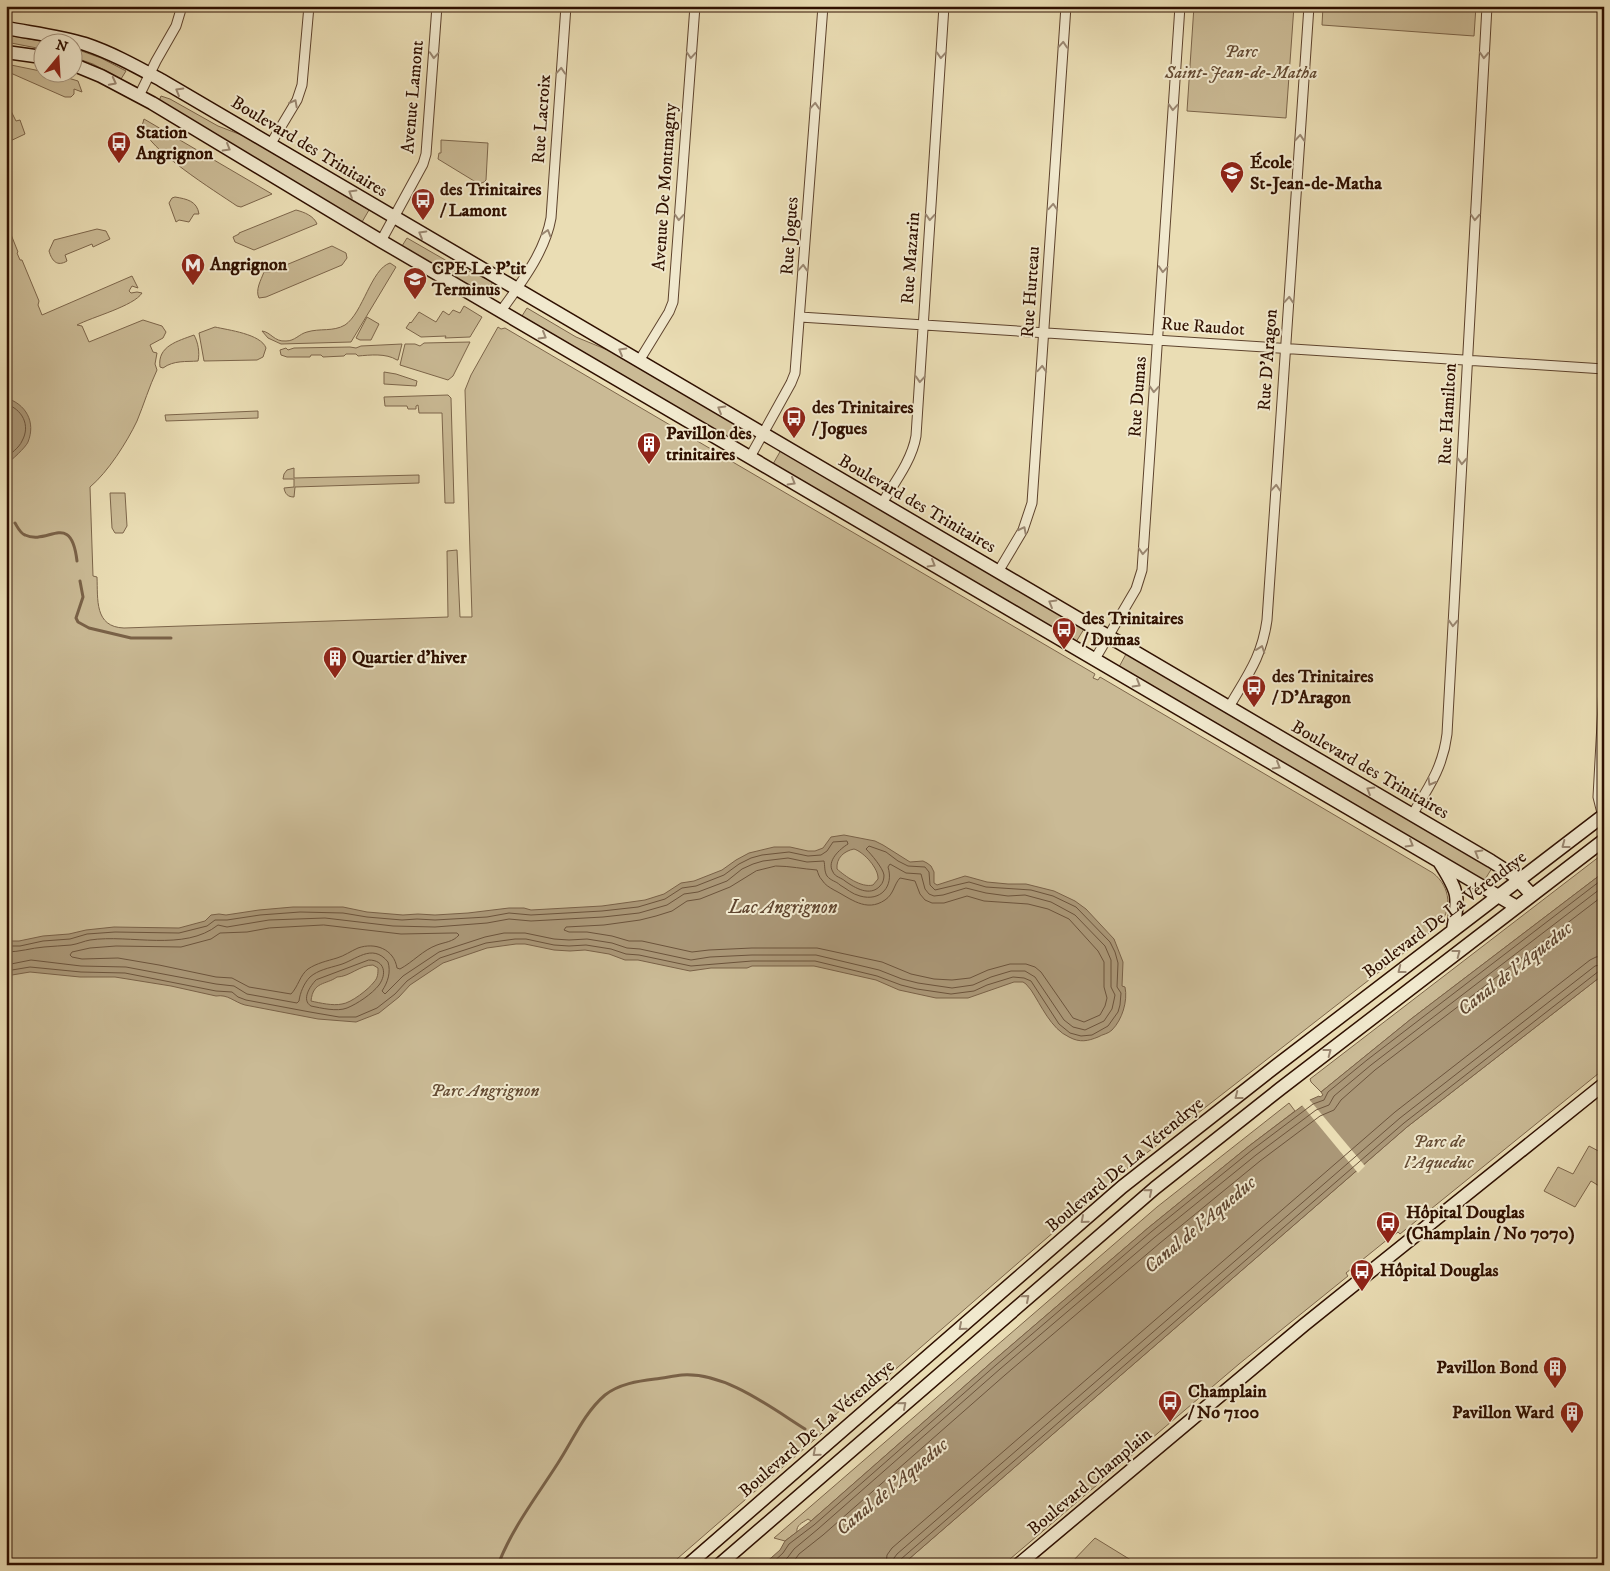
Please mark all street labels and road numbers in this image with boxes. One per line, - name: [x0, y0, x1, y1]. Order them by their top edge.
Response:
- street label: Avenue Lamont: [397, 39, 429, 155]
- street label: Rue Lacroix: [528, 74, 556, 164]
- street label: Boulevard des Trinitaires: [227, 92, 391, 202]
- street label: Avenue De Montmagny: [648, 102, 682, 272]
- street label: Rue Jogues: [776, 196, 804, 276]
- street label: Rue Mazarin: [897, 211, 925, 305]
- street label: Rue Hurteau: [1017, 245, 1045, 339]
- street label: Rue D'Aragon: [1253, 308, 1283, 412]
- street label: Rue Raudot: [1160, 313, 1246, 341]
- street label: Rue Dumas: [1124, 356, 1152, 438]
- street label: Rue Hamilton: [1434, 362, 1462, 466]
- street label: Boulevard des Trinitaires: [834, 450, 1000, 558]
- street label: Boulevard des Trinitaires: [1287, 716, 1453, 824]
- street label: Boulevard De La Vérendrye: [1359, 846, 1531, 984]
- street label: Boulevard De La Vérendrye: [1042, 1093, 1208, 1237]
- street label: Boulevard De La Vérendrye: [735, 1355, 899, 1503]
- street label: Boulevard Champlain: [1023, 1423, 1157, 1540]

